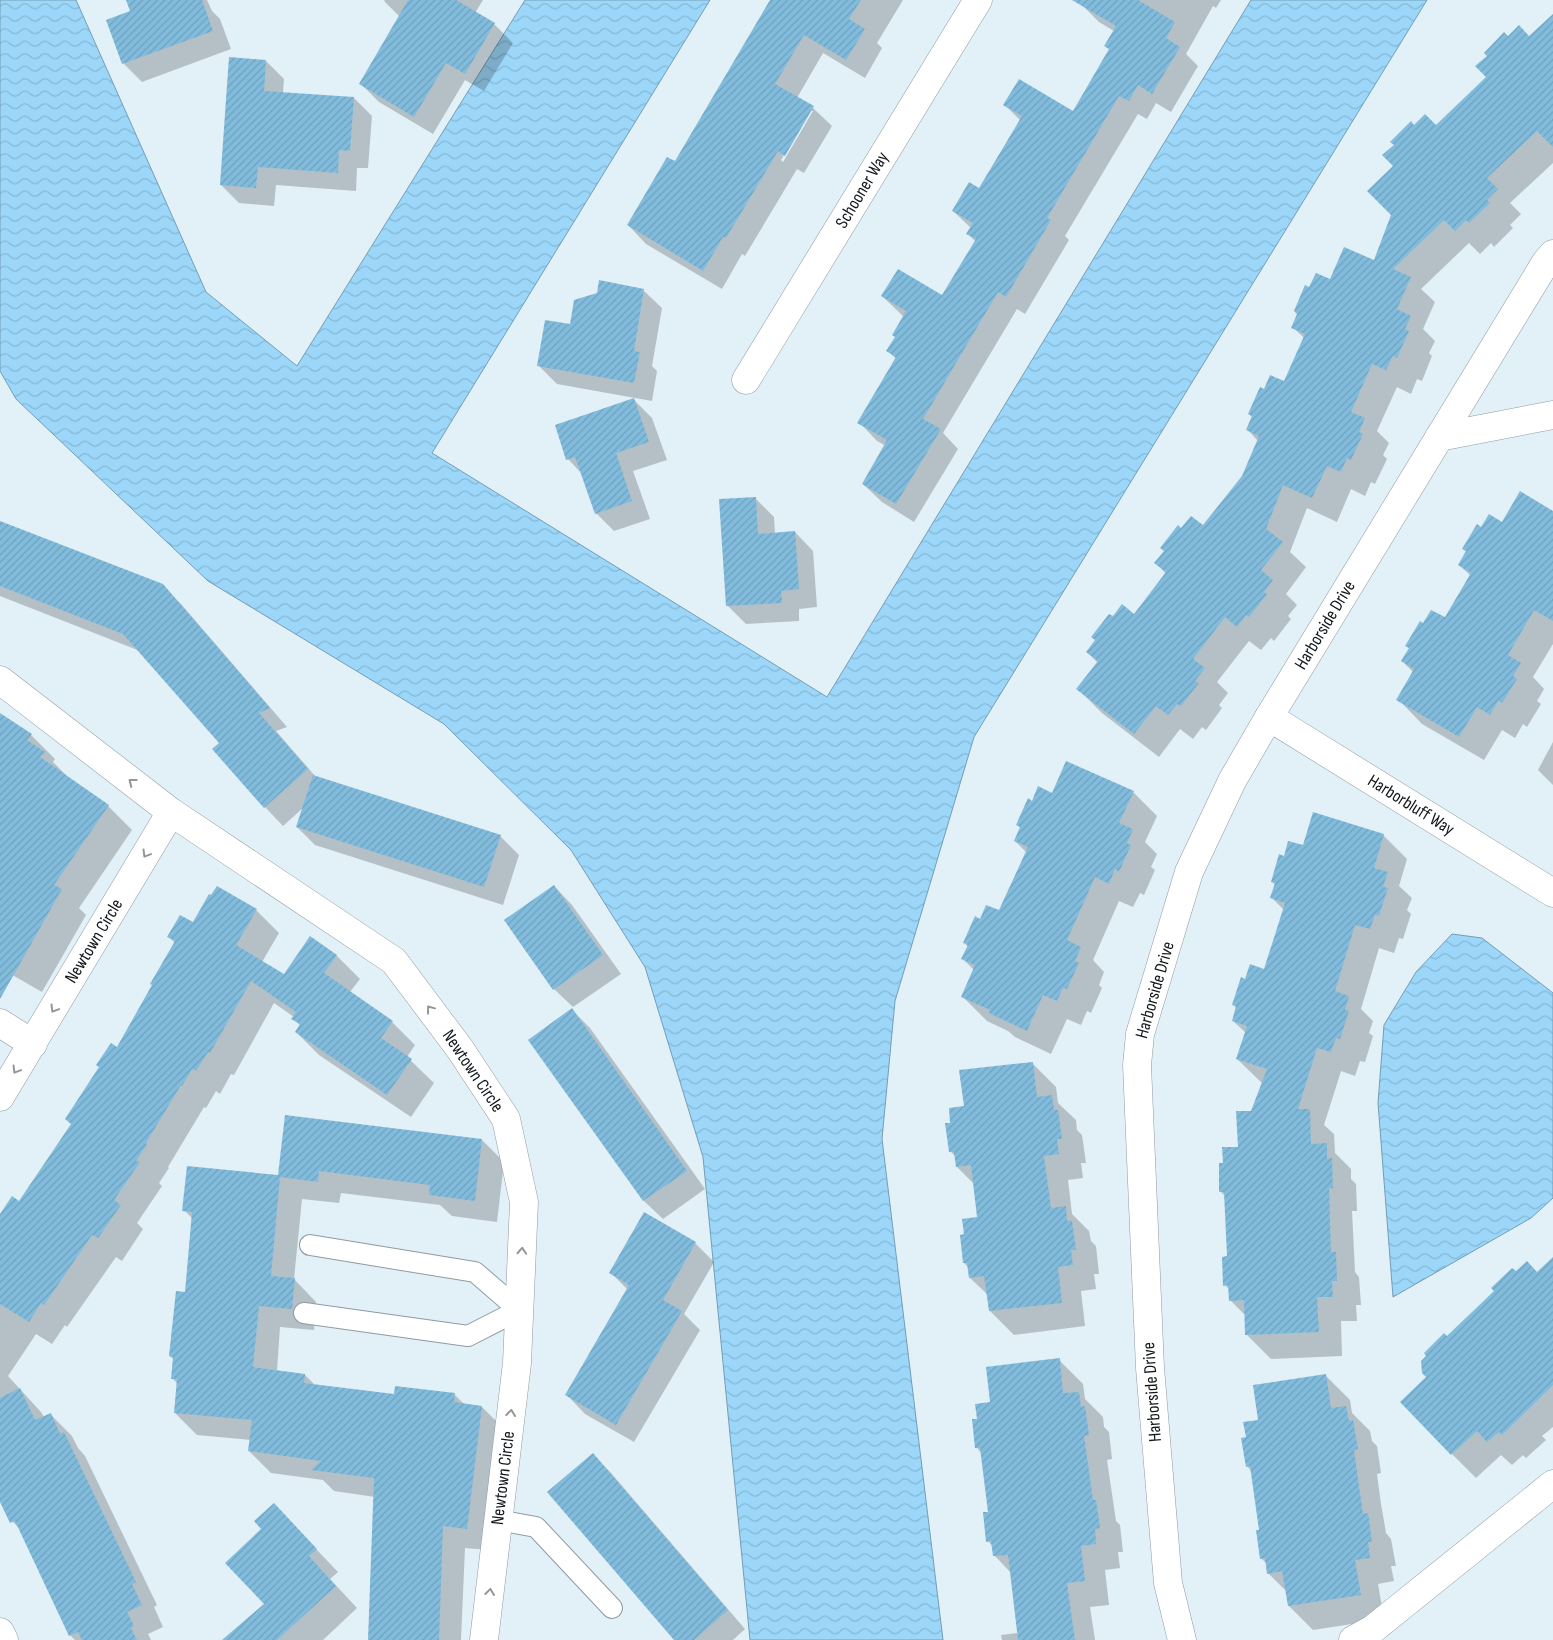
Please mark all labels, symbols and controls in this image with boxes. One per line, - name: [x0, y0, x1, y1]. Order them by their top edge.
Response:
- street label: Schooner Way: [831, 148, 893, 232]
- street label: Harborside Drive: [1290, 577, 1360, 673]
- street label: Harborbluff Way: [1364, 770, 1458, 840]
- one-way arrow: [129, 780, 138, 788]
- one-way arrow: [142, 848, 152, 857]
- street label: Newtown Circle: [61, 895, 127, 987]
- street label: Harborside Drive: [1131, 939, 1179, 1041]
- one-way arrow: [50, 1003, 60, 1012]
- one-way arrow: [427, 1005, 436, 1015]
- street label: Newtown Circle: [438, 1026, 508, 1116]
- one-way arrow: [13, 1065, 23, 1074]
- one-way arrow: [517, 1247, 527, 1254]
- street label: Harborside Drive: [1138, 1341, 1166, 1443]
- one-way arrow: [505, 1409, 516, 1417]
- street label: Newtown Circle: [487, 1430, 519, 1526]
- one-way arrow: [484, 1587, 495, 1595]

